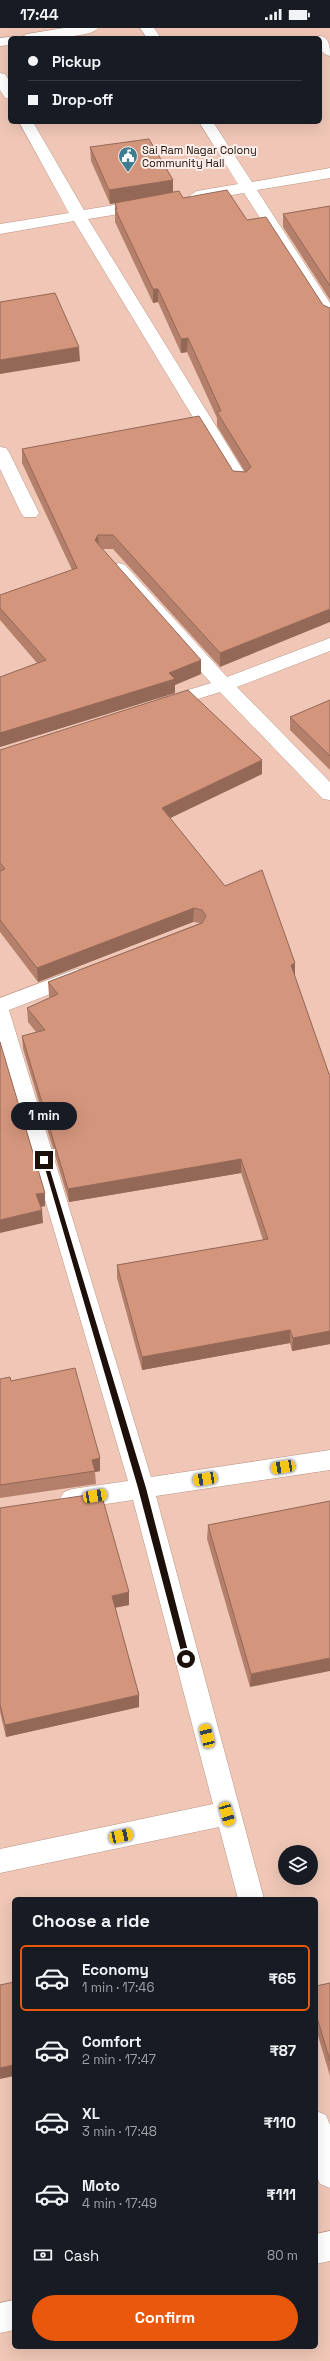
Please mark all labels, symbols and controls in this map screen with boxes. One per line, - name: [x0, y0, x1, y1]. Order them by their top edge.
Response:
- text: 17:44: [20, 5, 59, 24]
- text: Pickup: [52, 52, 101, 71]
- text: Drop-off: [52, 90, 113, 109]
- place label: Sai Ram Nagar Colony Community Hall: [142, 143, 257, 170]
- public building icon: Sai Ram Nagar Colony Community Hall: [117, 145, 139, 173]
- callout: 1 min: [11, 1102, 77, 1130]
- text: 1 min: [28, 1107, 60, 1124]
- route end: [35, 1151, 53, 1169]
- car: [270, 1459, 296, 1475]
- car: [192, 1471, 218, 1487]
- car: [82, 1488, 108, 1504]
- route start: [177, 1650, 195, 1668]
- car: [198, 1723, 216, 1749]
- car: [218, 1801, 236, 1827]
- car: [108, 1828, 134, 1844]
- map controls: [278, 1845, 318, 1885]
- button: layers: [278, 1845, 318, 1885]
- text: Choose a ride: [32, 1909, 150, 1932]
- icon: car: [34, 1960, 70, 1996]
- text: Economy: [82, 1960, 149, 1979]
- text: ₹65: [268, 1969, 296, 1988]
- text: 1 min · 17:46: [82, 1979, 154, 1996]
- icon: car: [34, 2032, 70, 2068]
- text: Comfort: [82, 2032, 142, 2051]
- text: ₹87: [270, 2041, 296, 2060]
- text: 2 min · 17:47: [82, 2051, 156, 2068]
- icon: car: [34, 2104, 70, 2140]
- text: XL: [82, 2104, 100, 2123]
- text: ₹110: [263, 2113, 296, 2132]
- text: 3 min · 17:48: [82, 2123, 157, 2140]
- icon: car: [34, 2176, 70, 2212]
- text: Moto: [82, 2176, 120, 2195]
- text: ₹111: [266, 2185, 296, 2204]
- text: 4 min · 17:49: [82, 2195, 157, 2212]
- icon: cash: [32, 2244, 54, 2266]
- text: Cash: [64, 2246, 99, 2265]
- text: 80 m: [267, 2247, 298, 2264]
- button: Confirm: [32, 2295, 298, 2341]

